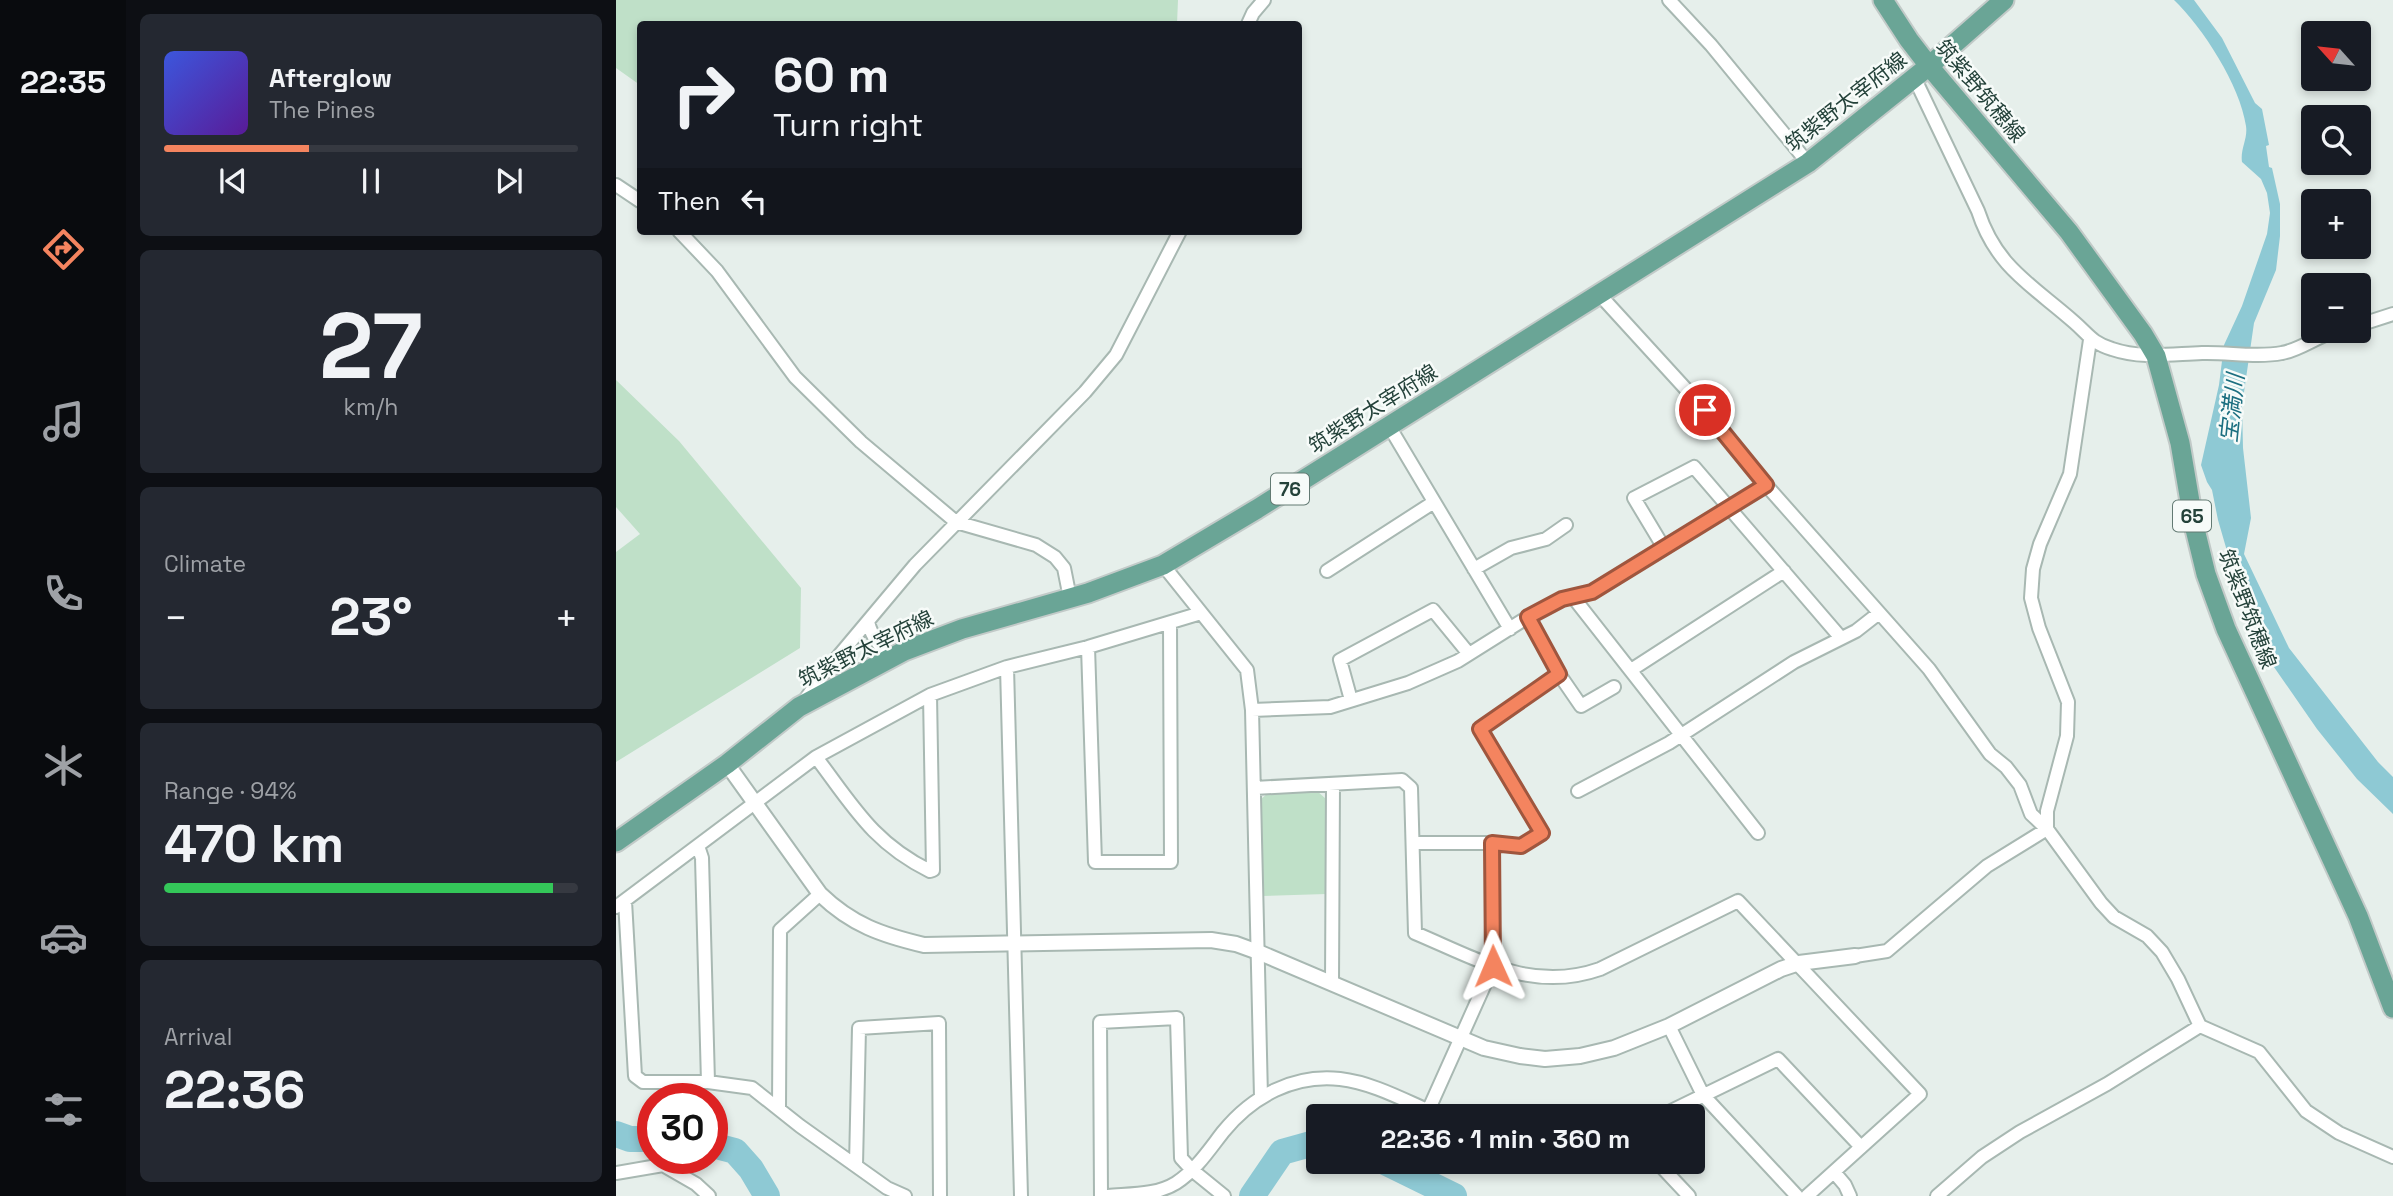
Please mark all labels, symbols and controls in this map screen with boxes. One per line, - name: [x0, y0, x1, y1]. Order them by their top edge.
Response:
- north arrow: [2301, 21, 2371, 91]
- map controls: [2301, 21, 2371, 343]
- street label: 筑紫野筑穂線: [1930, 34, 2031, 148]
- text: 60 m: [773, 44, 889, 106]
- street label: 筑紫野太宰府線: [1779, 46, 1912, 157]
- icon: right: [658, 49, 749, 140]
- text: Afterglow: [269, 61, 392, 95]
- text: 22:35: [20, 62, 106, 102]
- text: The Pines: [269, 95, 375, 125]
- text: Turn right: [773, 105, 923, 145]
- button: search: [2301, 105, 2371, 175]
- icon: previous: [214, 162, 252, 200]
- icon: pause: [352, 162, 390, 200]
- icon: next: [490, 162, 528, 200]
- icon: left: [735, 182, 773, 220]
- text: Then: [658, 184, 721, 218]
- button: +: [2301, 189, 2371, 259]
- icon: directions: [39, 225, 88, 274]
- button: −: [2301, 273, 2371, 343]
- text: 27: [319, 288, 423, 405]
- street label: 筑紫野太宰府線: [1303, 358, 1442, 459]
- water label: 宝満川: [2213, 369, 2251, 444]
- pin: [1675, 380, 1735, 440]
- icon: arrive: [1686, 391, 1724, 429]
- text: km/h: [344, 392, 398, 422]
- icon: music: [39, 397, 88, 446]
- road number: 76: [1271, 474, 1309, 504]
- road number: 65: [2173, 500, 2211, 531]
- street label: 筑紫野筑穂線: [2212, 545, 2283, 672]
- text: Climate: [164, 549, 246, 579]
- icon: phone: [39, 569, 88, 618]
- text: 23°: [330, 584, 413, 650]
- text: −: [164, 594, 188, 642]
- text: +: [554, 594, 578, 642]
- street label: 筑紫野太宰府線: [794, 604, 938, 693]
- icon: climate: [39, 741, 88, 790]
- text: Range · 94%: [164, 776, 297, 806]
- text: 470 km: [164, 811, 344, 877]
- icon: car: [39, 913, 88, 962]
- position arrow: [1456, 929, 1530, 1003]
- text: Arrival: [164, 1022, 232, 1052]
- text: 22:36: [164, 1057, 305, 1123]
- speed limit sign: 30: [637, 1083, 728, 1174]
- icon: filters: [39, 1085, 88, 1134]
- text: 22:36 · 1 min · 360 m: [1381, 1122, 1630, 1156]

